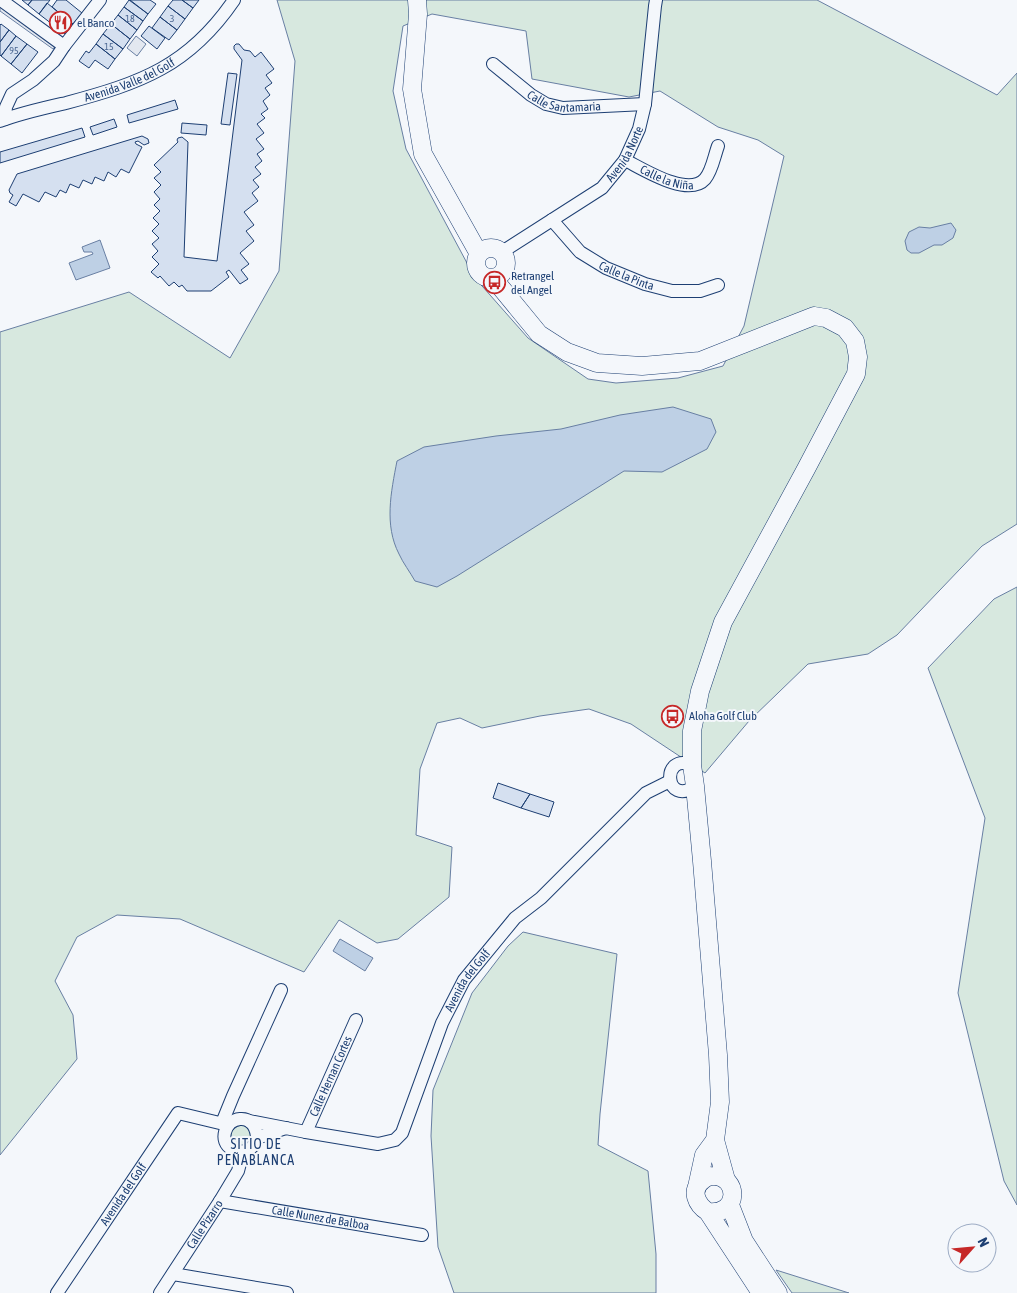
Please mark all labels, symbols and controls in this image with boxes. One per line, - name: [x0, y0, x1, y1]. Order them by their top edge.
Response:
- restaurant icon: el Banco: [49, 11, 73, 35]
- house number: 18: [125, 13, 135, 24]
- house number: 3: [170, 13, 175, 24]
- place label: el Banco: [77, 16, 115, 30]
- house number: 15: [104, 41, 114, 52]
- house number: 95: [9, 45, 19, 56]
- street label: Avenida Valle del Golf: [83, 55, 178, 105]
- street label: Calle Santamaria: [524, 88, 601, 115]
- street label: Avenida Norte: [603, 124, 646, 185]
- street label: Calle la Niña: [638, 162, 694, 192]
- street label: Calle la Pinta: [596, 258, 655, 293]
- place label: Retrangel del Angel: [511, 269, 555, 297]
- bus stop icon: Retrangel del Angel: [483, 271, 507, 295]
- bus stop icon: Aloha Golf Club: [661, 704, 685, 728]
- place label: Aloha Golf Club: [689, 709, 757, 723]
- street label: Avenida del Golf: [442, 946, 494, 1014]
- street label: Calle Hernan Cortes: [307, 1034, 355, 1119]
- district label: SITIO DE PEÑABLANCA: [217, 1136, 295, 1168]
- street label: Avenida del Golf: [97, 1160, 150, 1228]
- street label: Calle Pizarro: [184, 1197, 226, 1251]
- street label: Calle Nunez de Balboa: [271, 1203, 370, 1233]
- north arrow: [947, 1223, 997, 1273]
- text: N: [975, 1235, 993, 1249]

